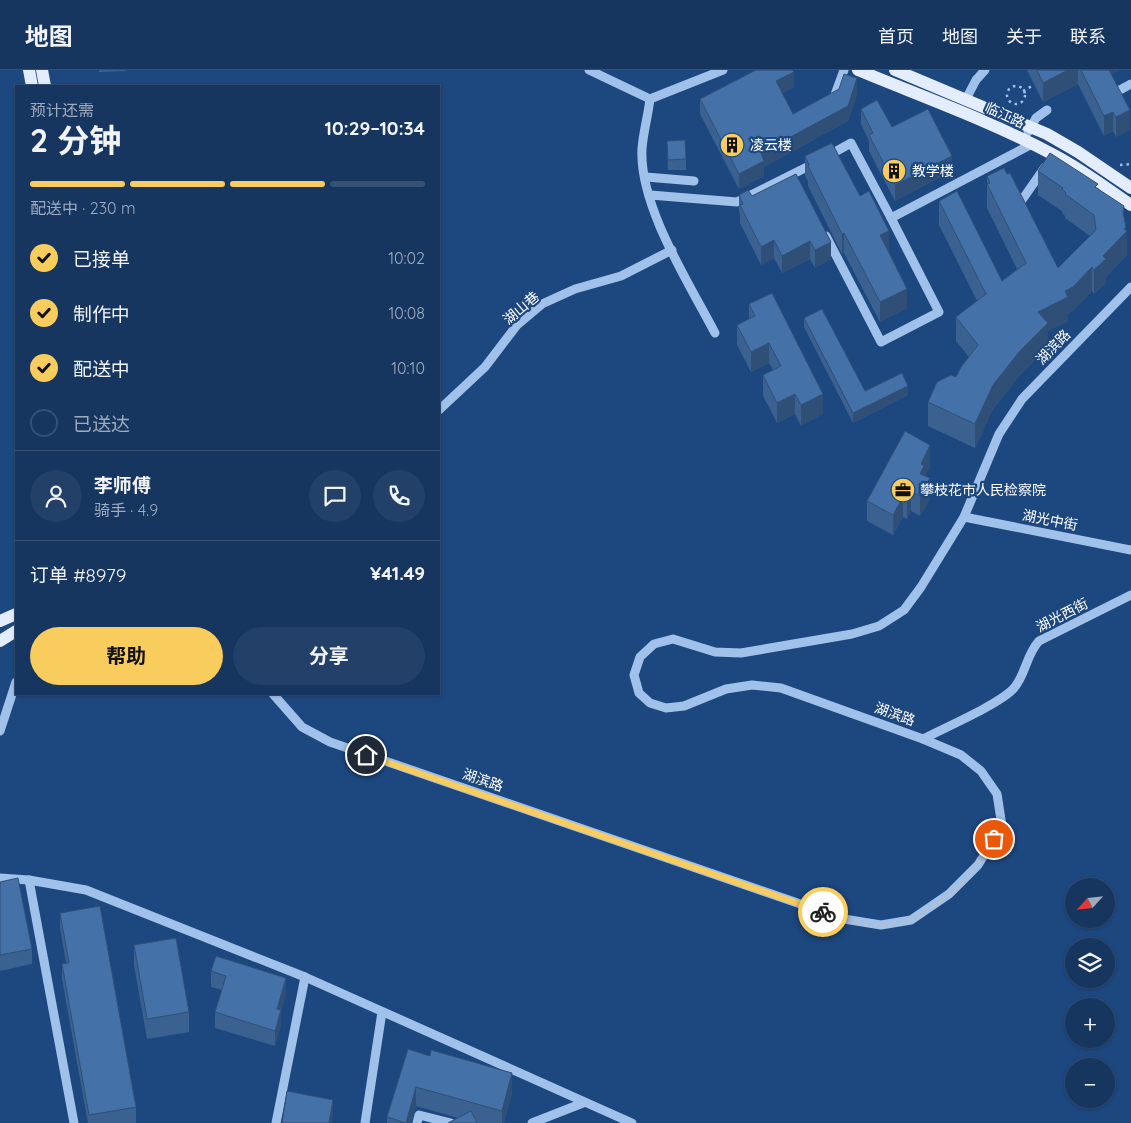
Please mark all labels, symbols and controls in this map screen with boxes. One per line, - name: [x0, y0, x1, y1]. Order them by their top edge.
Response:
- text: 地图: [25, 21, 73, 51]
- text: 首页: [878, 25, 914, 48]
- text: 地图: [942, 25, 978, 48]
- text: 关于: [1006, 25, 1042, 48]
- text: 联系: [1070, 25, 1106, 48]
- street label: 临江路: [982, 98, 1028, 132]
- text: 预计还需: [30, 100, 94, 120]
- text: 10:29–10:34: [324, 116, 425, 140]
- text: 2 分钟: [30, 120, 121, 160]
- building icon: 凌云楼: [719, 132, 745, 158]
- place label: 凌云楼: [750, 136, 792, 154]
- building icon: 教学楼: [881, 158, 907, 184]
- place label: 教学楼: [912, 162, 954, 180]
- text: 配送中 · 230 m: [30, 198, 136, 218]
- icon: check: [30, 244, 58, 272]
- text: 已接单: [73, 247, 130, 271]
- text: 10:02: [388, 248, 425, 268]
- street label: 湖山巷: [499, 288, 543, 328]
- icon: check: [30, 299, 58, 327]
- text: 制作中: [73, 302, 130, 326]
- text: 10:08: [388, 303, 425, 323]
- street label: 湖滨路: [1032, 326, 1074, 368]
- icon: check: [30, 354, 58, 382]
- text: 配送中: [73, 357, 130, 381]
- text: 10:10: [391, 358, 425, 378]
- text: 已送达: [73, 412, 130, 436]
- button: person: [30, 470, 82, 522]
- button: chat: [309, 470, 361, 522]
- button: phone: [373, 470, 425, 522]
- text: 李师傅: [94, 473, 151, 497]
- office icon: 攀枝花市人民检察院: [890, 477, 916, 503]
- place label: 攀枝花市人民检察院: [920, 481, 1046, 499]
- text: 骑手 · 4.9: [94, 500, 158, 520]
- street label: 湖光中街: [1021, 506, 1079, 534]
- text: ¥41.49: [370, 561, 425, 585]
- text: 订单 #8979: [30, 563, 126, 587]
- street label: 湖光西街: [1033, 594, 1091, 636]
- button: 帮助: [30, 627, 223, 685]
- button: 分享: [233, 627, 425, 685]
- street label: 湖滨路: [872, 698, 918, 730]
- pin: [345, 734, 387, 776]
- icon: home: [352, 741, 380, 769]
- street label: 湖滨路: [460, 765, 506, 795]
- pin: [973, 818, 1015, 860]
- icon: bag: [980, 825, 1008, 853]
- north arrow: [1065, 878, 1115, 928]
- map controls: [1065, 878, 1115, 1108]
- courier: [798, 887, 848, 937]
- icon: bike: [809, 898, 837, 926]
- button: layers: [1065, 938, 1115, 988]
- button: +: [1065, 998, 1115, 1048]
- button: −: [1065, 1058, 1115, 1108]

